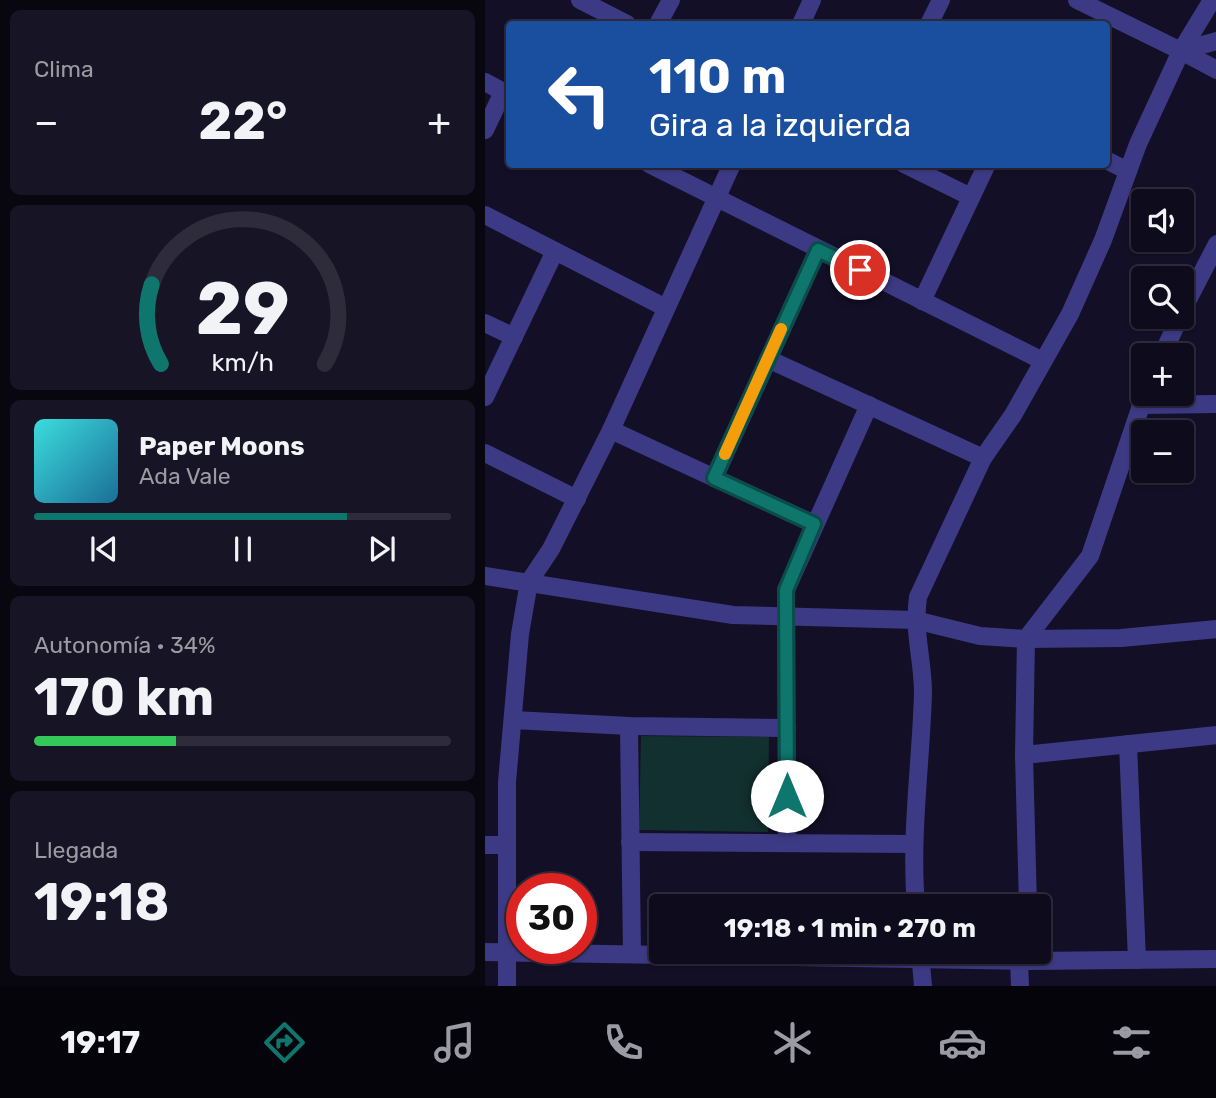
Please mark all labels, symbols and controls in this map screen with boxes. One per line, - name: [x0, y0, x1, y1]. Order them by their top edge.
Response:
- text: 110 m: [649, 47, 786, 105]
- icon: left: [534, 49, 625, 140]
- text: Clima: [34, 55, 94, 83]
- text: 22°: [199, 90, 288, 152]
- text: −: [34, 99, 59, 145]
- text: +: [427, 99, 451, 145]
- text: Gira a la izquierda: [649, 106, 911, 144]
- map controls: [1131, 189, 1194, 483]
- button: sound: [1131, 189, 1194, 252]
- pin: [830, 240, 890, 300]
- icon: arrive: [841, 251, 879, 289]
- text: 29: [196, 266, 289, 352]
- button: search: [1131, 266, 1194, 329]
- button: +: [1131, 343, 1194, 406]
- text: km/h: [211, 348, 274, 377]
- button: −: [1131, 420, 1194, 483]
- text: Paper Moons: [139, 431, 305, 462]
- text: Ada Vale: [139, 462, 231, 490]
- icon: previous: [85, 530, 123, 568]
- icon: pause: [224, 530, 262, 568]
- icon: next: [363, 530, 401, 568]
- text: Autonomía · 34%: [34, 631, 216, 659]
- text: 170 km: [34, 666, 214, 728]
- position arrow: [750, 759, 824, 833]
- text: Llegada: [34, 836, 118, 864]
- text: 19:18: [34, 871, 169, 933]
- speed limit sign: 30: [506, 873, 597, 964]
- text: 19:18 · 1 min · 270 m: [724, 913, 976, 944]
- icon: directions: [260, 1018, 309, 1067]
- icon: music: [430, 1018, 479, 1067]
- icon: phone: [599, 1018, 648, 1067]
- icon: climate: [768, 1018, 817, 1067]
- icon: car: [938, 1018, 987, 1067]
- icon: filters: [1107, 1018, 1156, 1067]
- text: 19:17: [60, 1023, 140, 1061]

